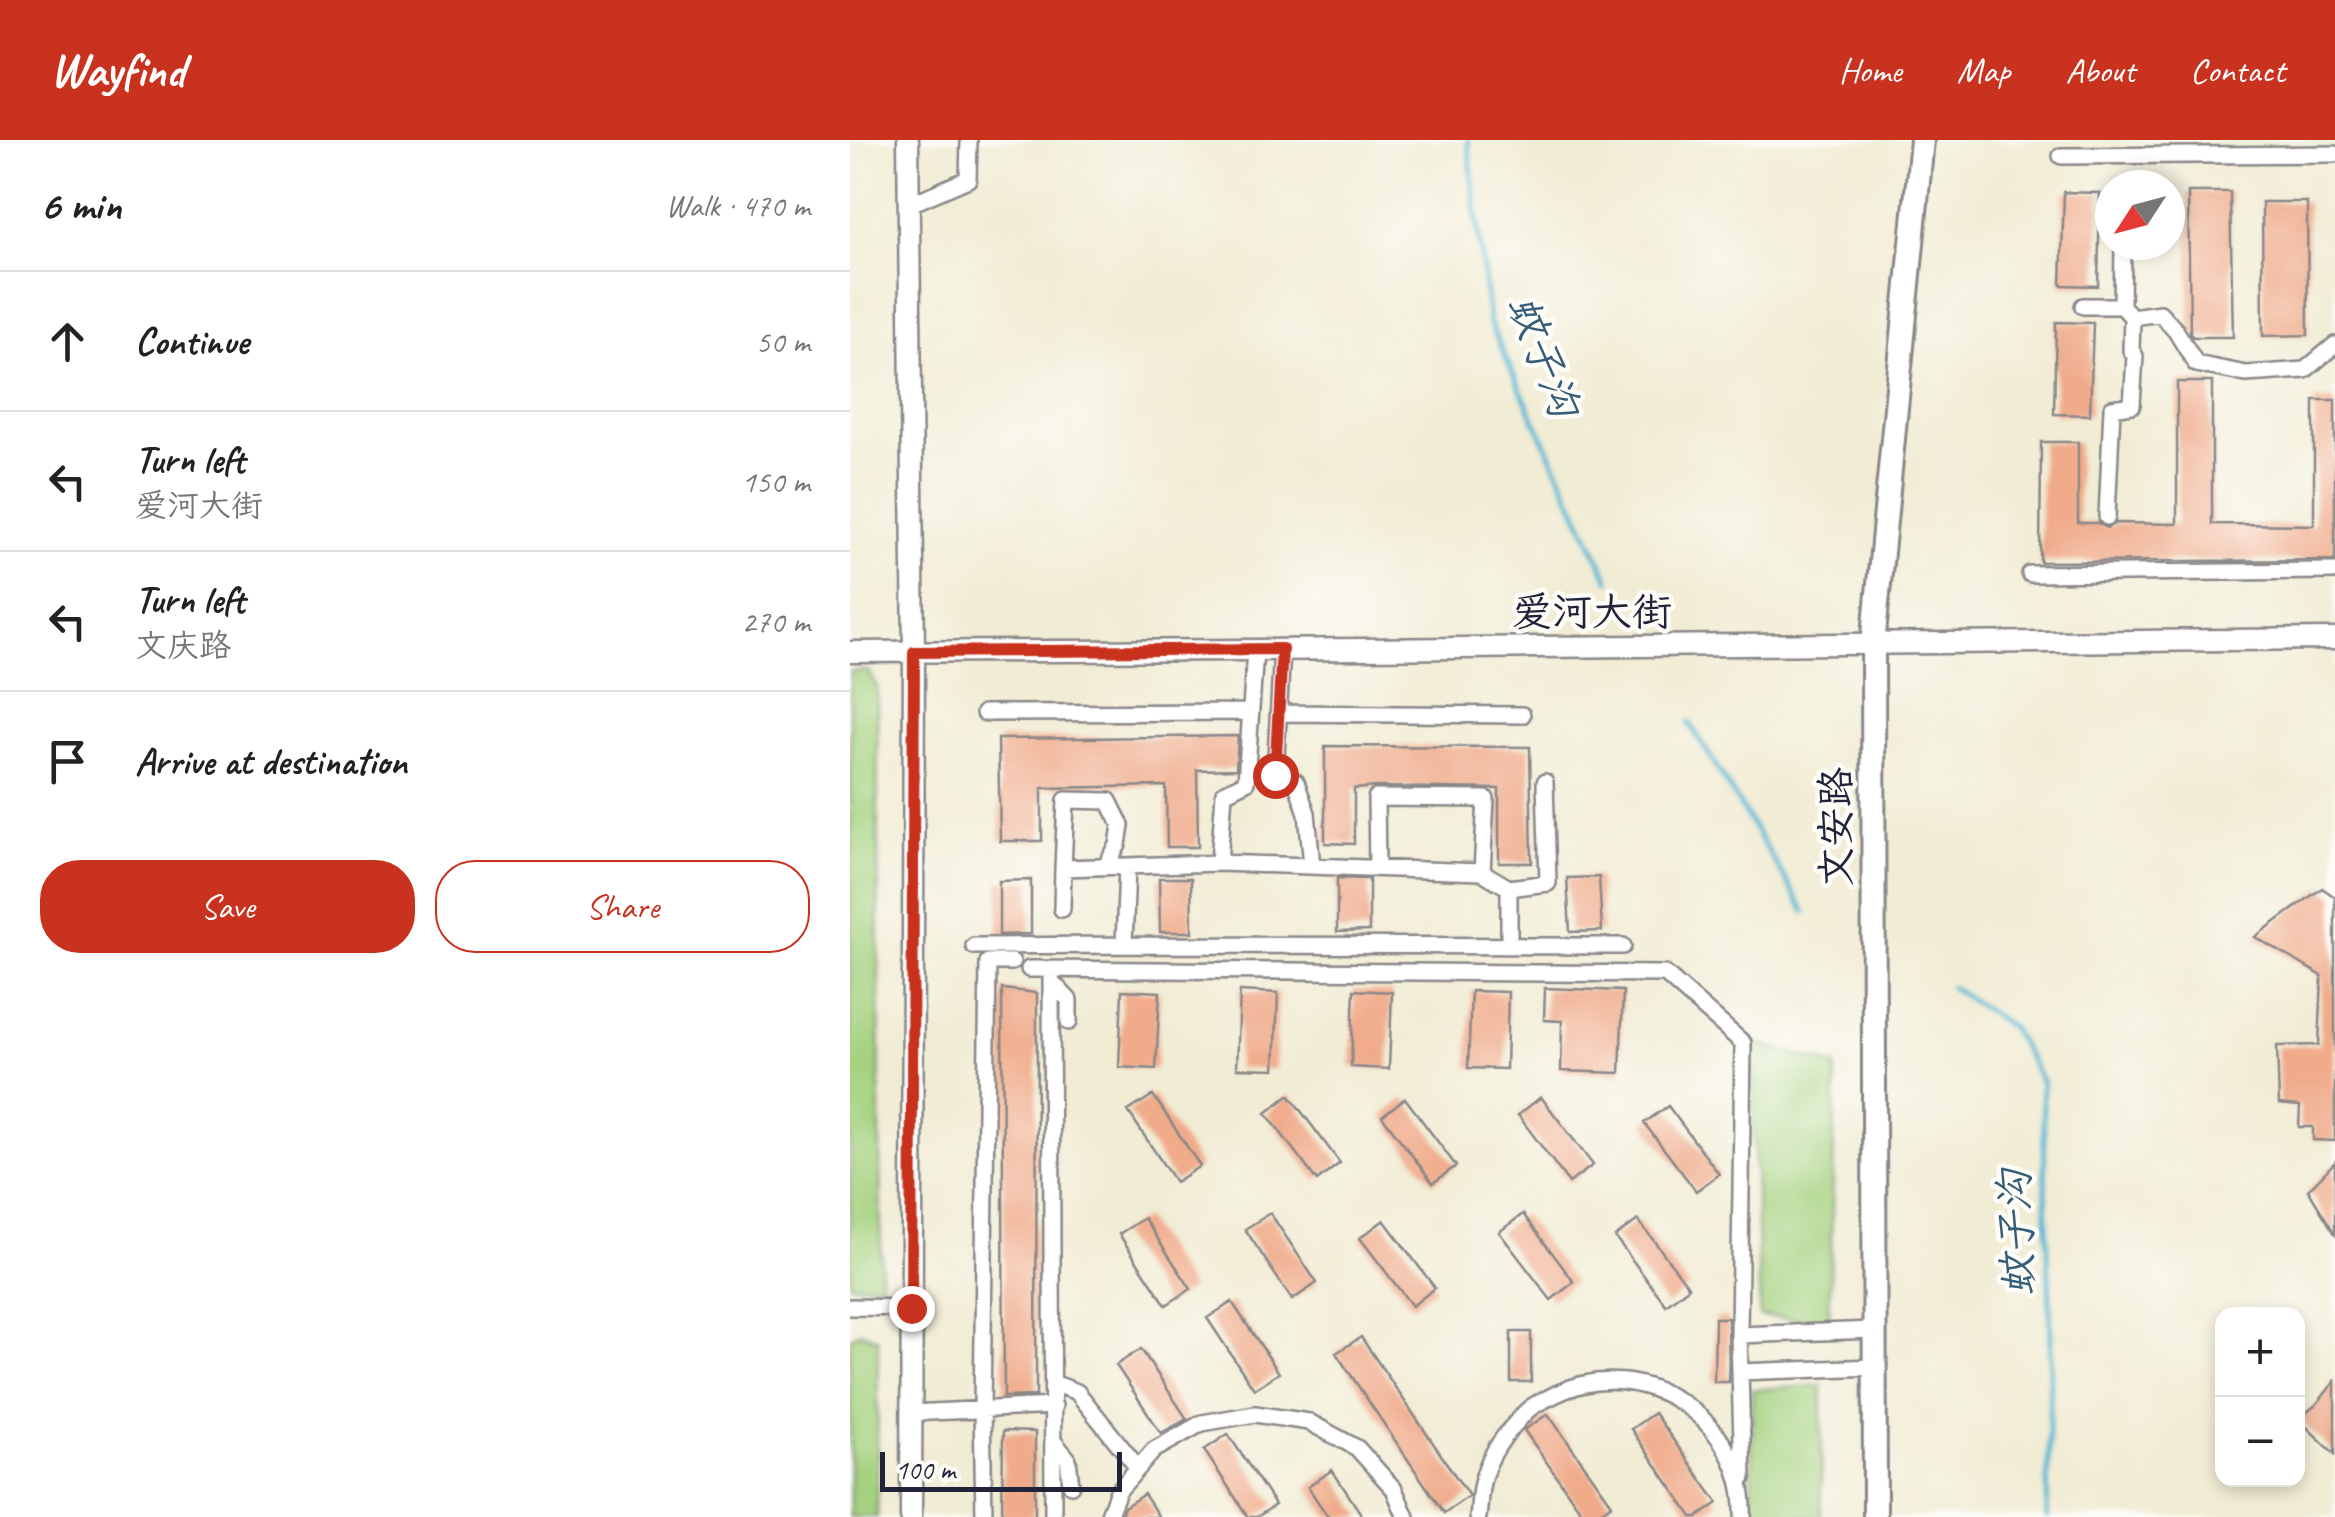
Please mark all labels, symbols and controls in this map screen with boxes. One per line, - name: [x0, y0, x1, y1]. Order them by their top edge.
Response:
- text: Wayfind: [50, 40, 185, 100]
- text: Home: [1839, 48, 1902, 93]
- text: Map: [1957, 48, 2010, 93]
- text: About: [2065, 48, 2135, 93]
- text: Contact: [2190, 48, 2285, 93]
- north arrow: [2095, 170, 2185, 260]
- text: 6 min: [40, 179, 121, 232]
- text: Walk · 470 m: [666, 185, 810, 226]
- water label: 蚊子沟: [1496, 288, 1592, 428]
- icon: ahead: [40, 314, 95, 369]
- text: Continue: [135, 318, 249, 365]
- text: 50 m: [756, 321, 810, 362]
- text: Turn left: [135, 436, 245, 483]
- icon: left: [40, 454, 95, 509]
- text: 150 m: [741, 461, 810, 502]
- text: 爱河大街: [135, 485, 263, 526]
- text: Turn left: [135, 576, 245, 623]
- street label: 爱河大街: [1512, 587, 1672, 637]
- icon: left: [40, 594, 95, 649]
- text: 270 m: [741, 601, 810, 642]
- text: 文庆路: [135, 625, 231, 666]
- icon: arrive: [40, 734, 95, 789]
- text: Arrive at destination: [135, 738, 407, 785]
- route start: [1253, 753, 1299, 799]
- street label: 文安路: [1811, 767, 1861, 887]
- button: Save: [40, 860, 415, 953]
- button: Share: [435, 860, 810, 953]
- water label: 蚊子沟: [1988, 1165, 2046, 1297]
- route end: [889, 1286, 935, 1332]
- map controls: [2215, 1307, 2305, 1487]
- button: +: [2215, 1307, 2305, 1397]
- button: −: [2215, 1397, 2305, 1487]
- scale bar: [880, 1447, 1122, 1492]
- text: 100 m: [895, 1452, 955, 1487]

